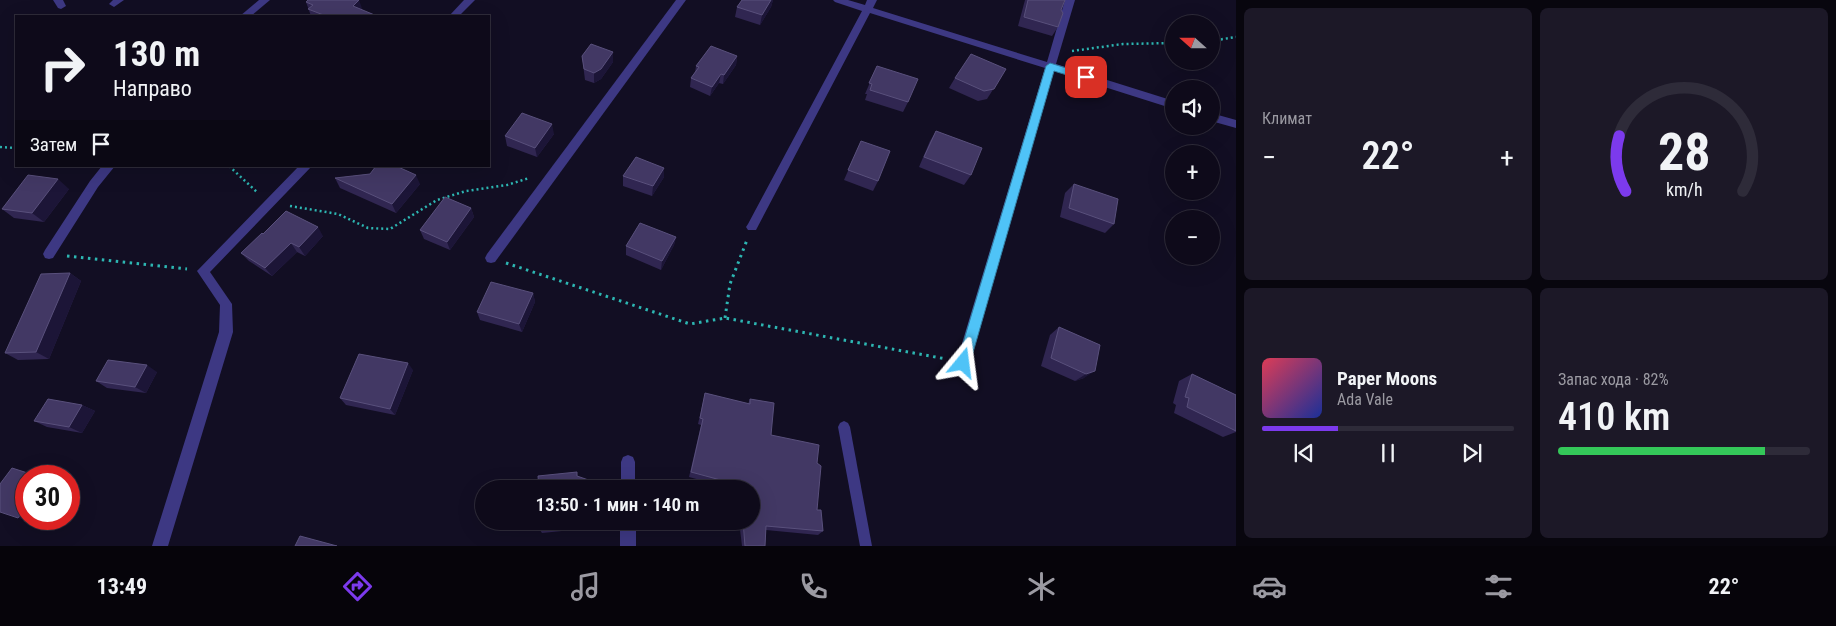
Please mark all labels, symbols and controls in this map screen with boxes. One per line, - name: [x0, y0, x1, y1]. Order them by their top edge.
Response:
- north arrow: [1165, 15, 1220, 70]
- map controls: [1165, 15, 1220, 265]
- text: 130 m: [113, 34, 200, 75]
- icon: right: [30, 35, 95, 100]
- pin: [1065, 56, 1107, 98]
- icon: arrive: [1072, 63, 1100, 91]
- text: Направо: [113, 76, 192, 101]
- button: sound: [1165, 80, 1220, 135]
- text: Климат: [1262, 109, 1312, 128]
- text: 28: [1658, 122, 1710, 183]
- icon: arrive: [87, 130, 115, 158]
- text: Затем: [30, 133, 77, 156]
- text: 22°: [1362, 134, 1414, 178]
- text: −: [1262, 141, 1276, 174]
- text: +: [1500, 141, 1514, 174]
- button: +: [1165, 145, 1220, 200]
- text: km/h: [1666, 179, 1702, 200]
- button: −: [1165, 210, 1220, 265]
- position arrow: [936, 336, 988, 388]
- text: Paper Moons: [1337, 367, 1437, 390]
- text: Запас хода · 82%: [1558, 370, 1669, 389]
- text: Ada Vale: [1337, 390, 1393, 409]
- text: 410 km: [1558, 395, 1670, 439]
- icon: previous: [1290, 439, 1318, 467]
- icon: pause: [1374, 439, 1402, 467]
- icon: next: [1458, 439, 1486, 467]
- speed limit sign: 30: [15, 465, 80, 530]
- text: 13:50 · 1 мин · 140 m: [536, 493, 699, 516]
- icon: directions: [340, 569, 375, 604]
- icon: music: [568, 569, 603, 604]
- icon: phone: [796, 569, 831, 604]
- icon: climate: [1024, 569, 1059, 604]
- icon: car: [1252, 569, 1287, 604]
- icon: filters: [1481, 569, 1516, 604]
- text: 13:49: [97, 574, 147, 599]
- text: 22°: [1709, 574, 1739, 599]

